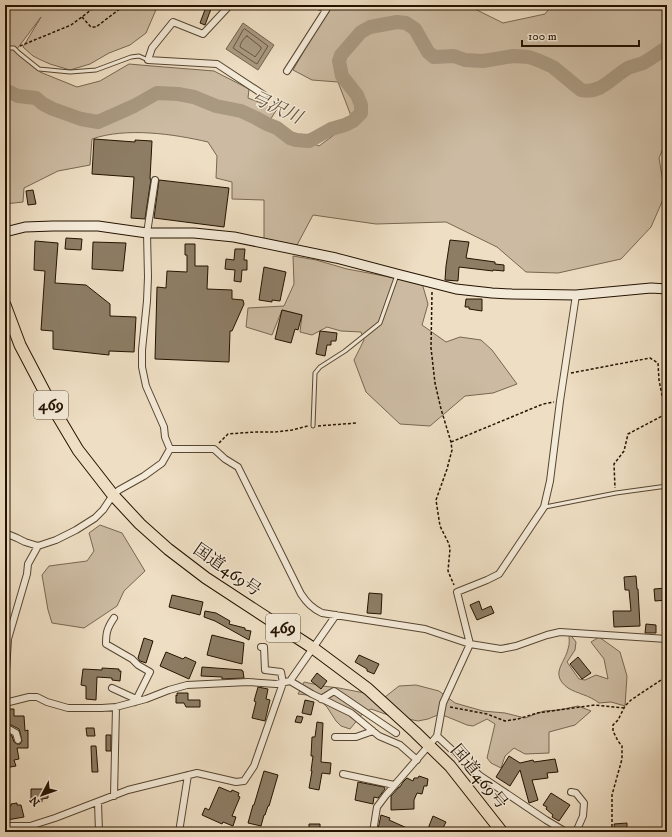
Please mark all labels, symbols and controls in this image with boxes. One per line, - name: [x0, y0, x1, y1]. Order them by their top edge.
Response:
- scale bar: [522, 22, 639, 48]
- text: 100 m: [528, 29, 557, 44]
- water label: 弓沢川: [247, 87, 307, 130]
- road number: 469: [34, 391, 68, 419]
- street label: 国道469号: [189, 539, 265, 601]
- road number: 469: [266, 614, 300, 642]
- street label: 国道469号: [445, 740, 513, 814]
- north arrow: [22, 775, 62, 815]
- text: N: [27, 793, 43, 809]

